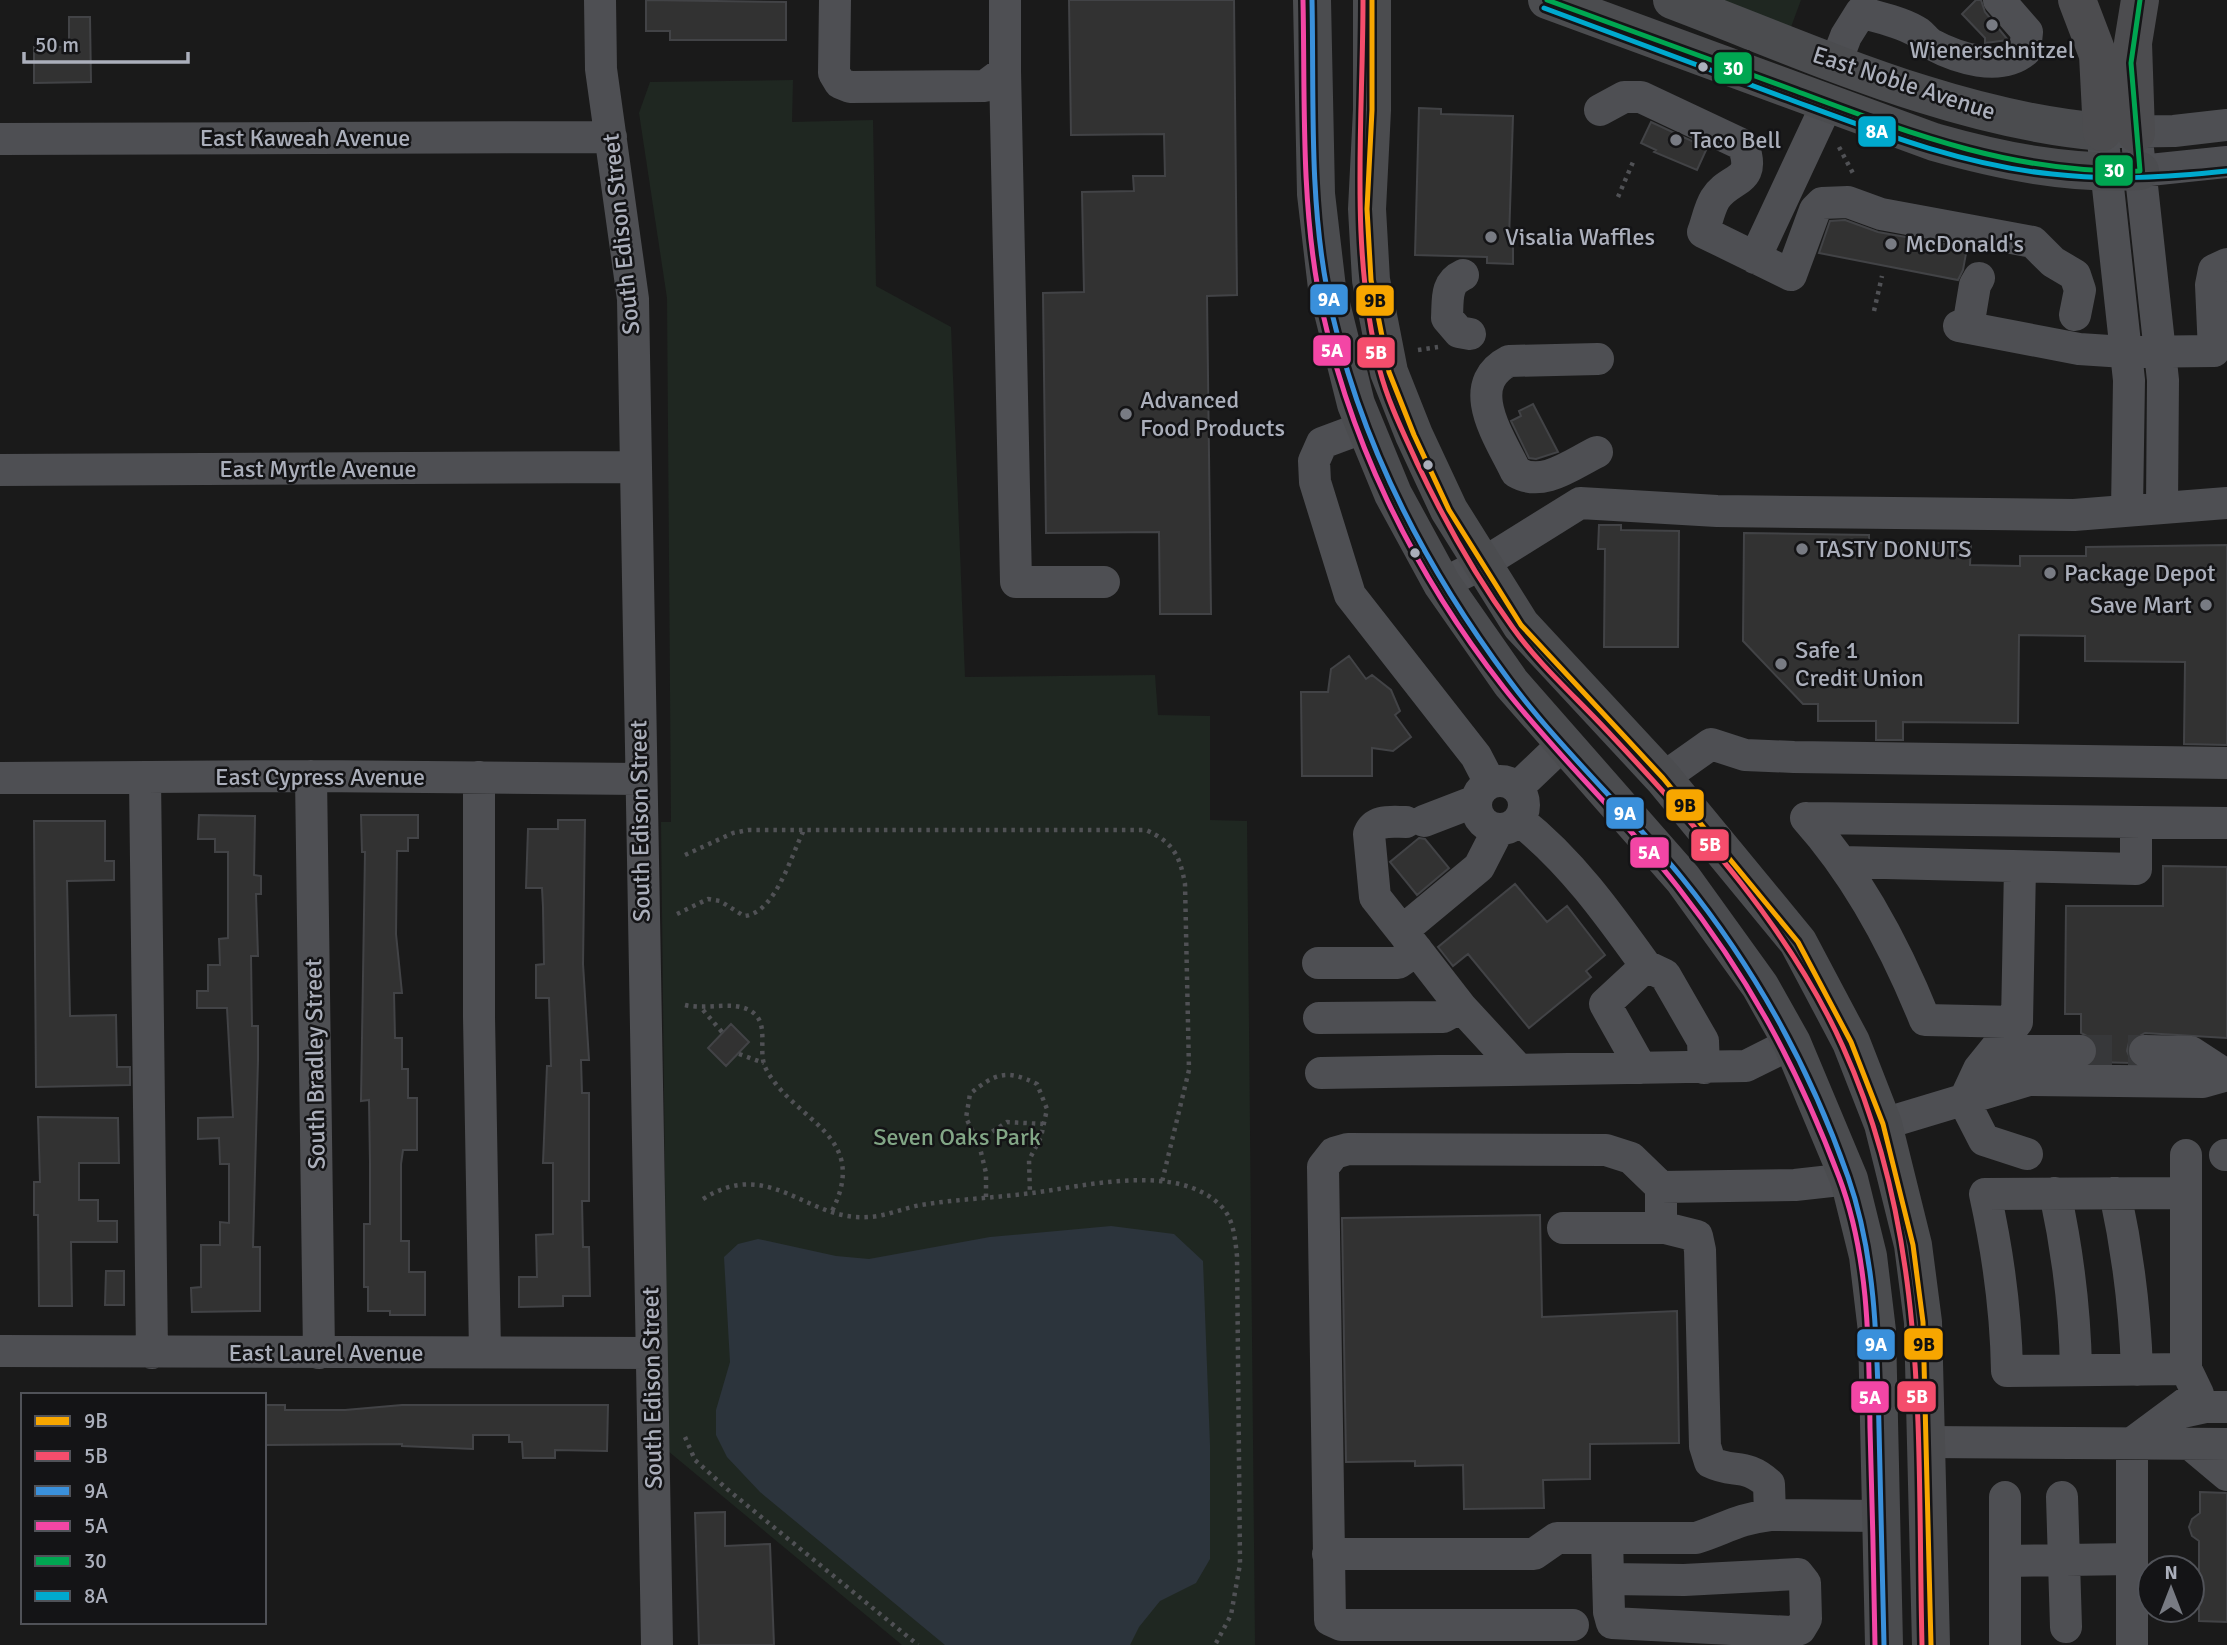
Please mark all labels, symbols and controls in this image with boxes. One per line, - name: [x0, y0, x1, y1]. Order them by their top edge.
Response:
- marker: Wienerschnitzel: [1984, 17, 2000, 33]
- scale bar: [24, 21, 189, 65]
- text: 50 m: [35, 32, 79, 58]
- place label: Wienerschnitzel: [1909, 35, 2075, 65]
- street label: East Noble Avenue: [1809, 39, 1999, 127]
- line badge: 30: [1713, 51, 1753, 85]
- text: 30: [1723, 57, 1743, 81]
- unlabelled marker: [1696, 60, 1710, 74]
- line badge: 8A: [1857, 115, 1897, 148]
- text: 8A: [1866, 120, 1888, 144]
- street label: East Kaweah Avenue: [200, 123, 410, 153]
- place label: Taco Bell: [1690, 125, 1781, 155]
- street label: South Edison Street: [596, 132, 646, 336]
- marker: Taco Bell: [1668, 132, 1684, 148]
- line badge: 30: [2094, 154, 2134, 187]
- text: 30: [2104, 159, 2124, 183]
- place label: Visalia Waffles: [1505, 222, 1655, 252]
- marker: Visalia Waffles: [1483, 229, 1499, 245]
- place label: McDonald's: [1905, 229, 2024, 259]
- marker: McDonald's: [1883, 236, 1899, 252]
- line badge: 9A: [1309, 283, 1349, 316]
- line badge: 9B: [1355, 284, 1395, 317]
- text: 9A: [1318, 288, 1340, 312]
- text: 9B: [1364, 289, 1386, 313]
- line badge: 5A: [1312, 334, 1352, 367]
- line badge: 5B: [1356, 336, 1396, 369]
- text: 5A: [1321, 339, 1343, 363]
- text: 5B: [1365, 341, 1387, 365]
- place label: Advanced Food Products: [1140, 385, 1285, 443]
- marker: Advanced Food Products: [1118, 406, 1134, 422]
- street label: East Myrtle Avenue: [219, 454, 417, 484]
- unlabelled marker: [1421, 458, 1435, 472]
- place label: TASTY DONUTS: [1816, 534, 1972, 564]
- marker: TASTY DONUTS: [1794, 541, 1810, 557]
- unlabelled marker: [1408, 546, 1422, 560]
- place label: Package Depot: [2064, 558, 2216, 588]
- marker: Package Depot: [2042, 565, 2058, 581]
- place label: Save Mart: [2090, 590, 2192, 620]
- marker: Save Mart: [2198, 597, 2214, 613]
- place label: Safe 1 Credit Union: [1795, 635, 1924, 693]
- marker: Safe 1 Credit Union: [1773, 656, 1789, 672]
- street label: South Edison Street: [623, 720, 657, 922]
- street label: East Cypress Avenue: [215, 762, 425, 792]
- line badge: 9B: [1665, 788, 1705, 822]
- text: 9B: [1674, 794, 1696, 818]
- line badge: 9A: [1605, 796, 1645, 830]
- text: 9A: [1614, 802, 1636, 826]
- line badge: 5B: [1690, 828, 1730, 862]
- text: 5B: [1699, 833, 1721, 857]
- line badge: 5A: [1629, 836, 1670, 869]
- text: 5A: [1638, 841, 1660, 865]
- street label: South Bradley Street: [298, 958, 332, 1170]
- park label: Seven Oaks Park: [873, 1122, 1041, 1152]
- street label: South Edison Street: [635, 1287, 669, 1489]
- line badge: 9B: [1903, 1327, 1944, 1361]
- line badge: 9A: [1856, 1328, 1896, 1361]
- text: 9A: [1865, 1333, 1887, 1357]
- text: 9B: [1913, 1333, 1935, 1357]
- street label: East Laurel Avenue: [228, 1338, 424, 1368]
- line badge: 5A: [1850, 1380, 1890, 1414]
- line badge: 5B: [1896, 1380, 1937, 1413]
- text: 5B: [1906, 1385, 1928, 1409]
- text: 5A: [1859, 1386, 1881, 1410]
- legend: [21, 1393, 266, 1624]
- text: 9B: [84, 1408, 108, 1434]
- text: 5B: [84, 1443, 108, 1469]
- text: 9A: [84, 1478, 108, 1504]
- text: 5A: [84, 1513, 108, 1539]
- text: 30: [84, 1548, 107, 1574]
- north arrow: [2136, 1554, 2206, 1624]
- text: N: [2164, 1561, 2178, 1585]
- text: 8A: [84, 1583, 108, 1609]

